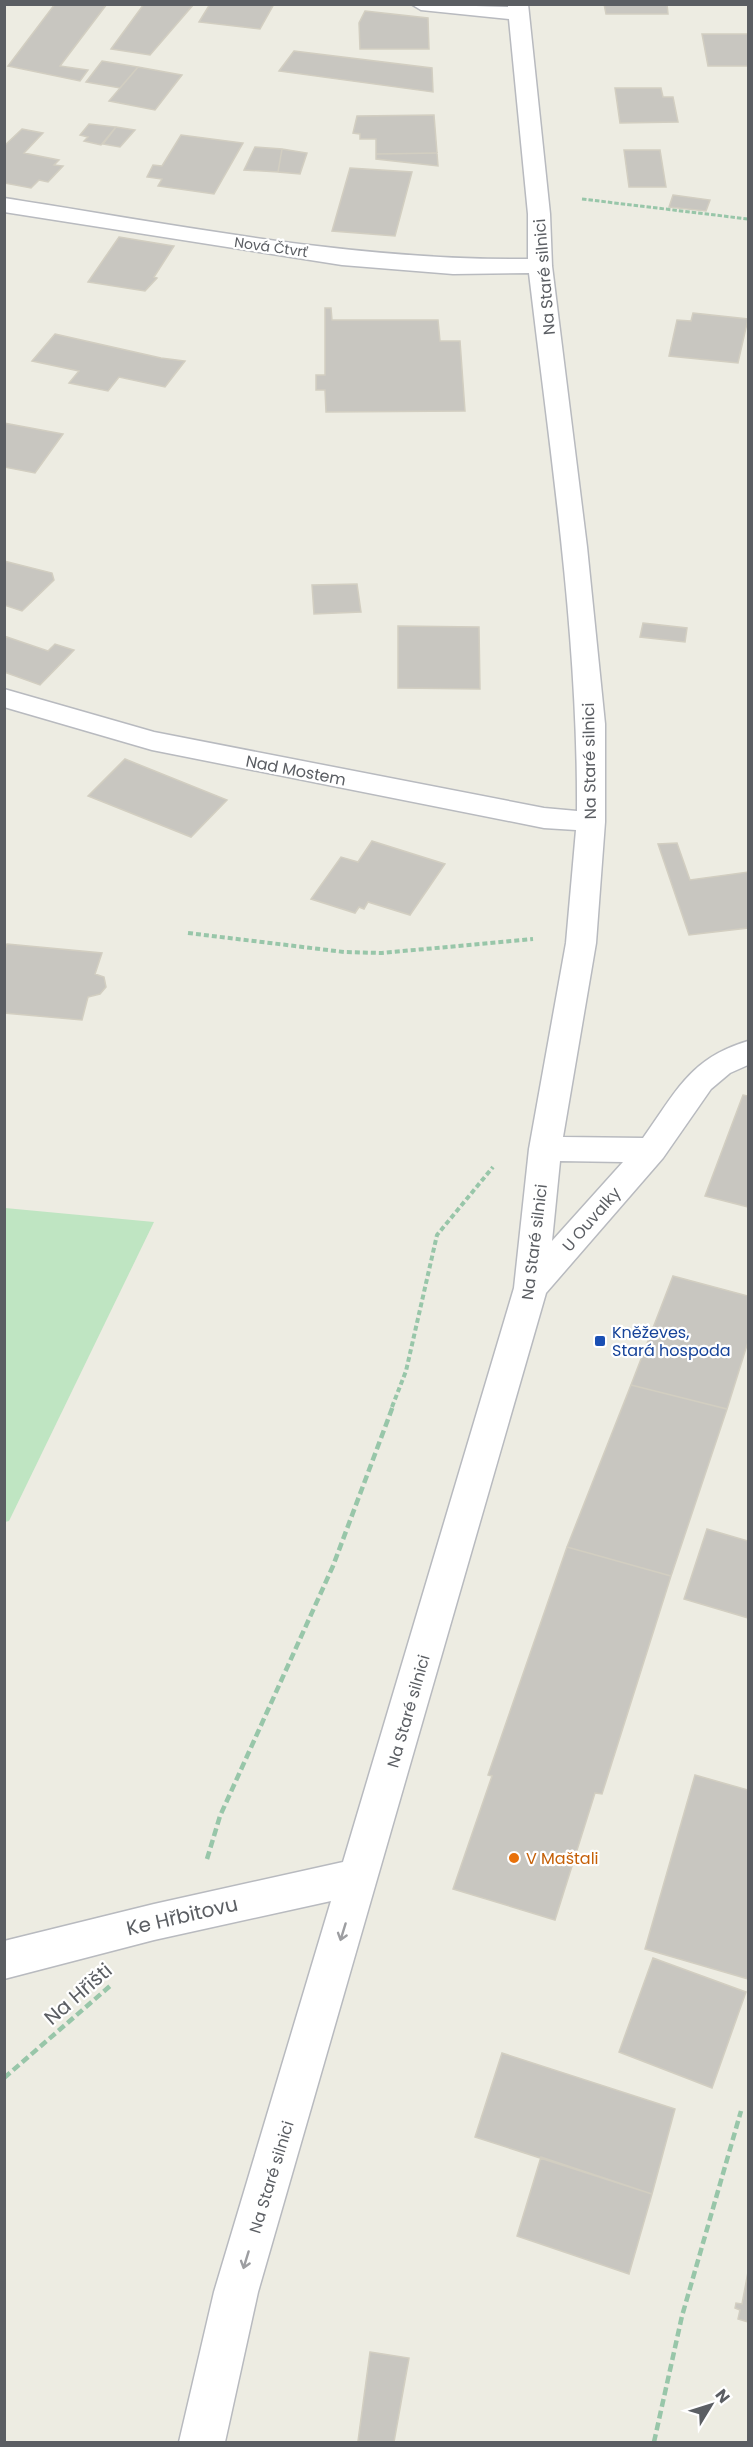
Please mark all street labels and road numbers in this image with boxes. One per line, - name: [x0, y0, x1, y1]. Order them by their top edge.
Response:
- street label: Na Staré silnici: [528, 218, 561, 336]
- street label: Nová Čtvrť: [233, 232, 310, 262]
- street label: Na Staré silnici: [577, 703, 602, 819]
- street label: Nad Mostem: [244, 749, 348, 791]
- street label: U Ouvalky: [557, 1182, 626, 1257]
- street label: Na Staré silnici: [516, 1183, 553, 1301]
- street label: Na Staré silnici: [381, 1652, 436, 1770]
- street label: Ke Hřbitovu: [124, 1890, 240, 1942]
- street label: Na Hřišti: [38, 1957, 118, 2031]
- street label: Na Staré silnici: [243, 2118, 300, 2236]

